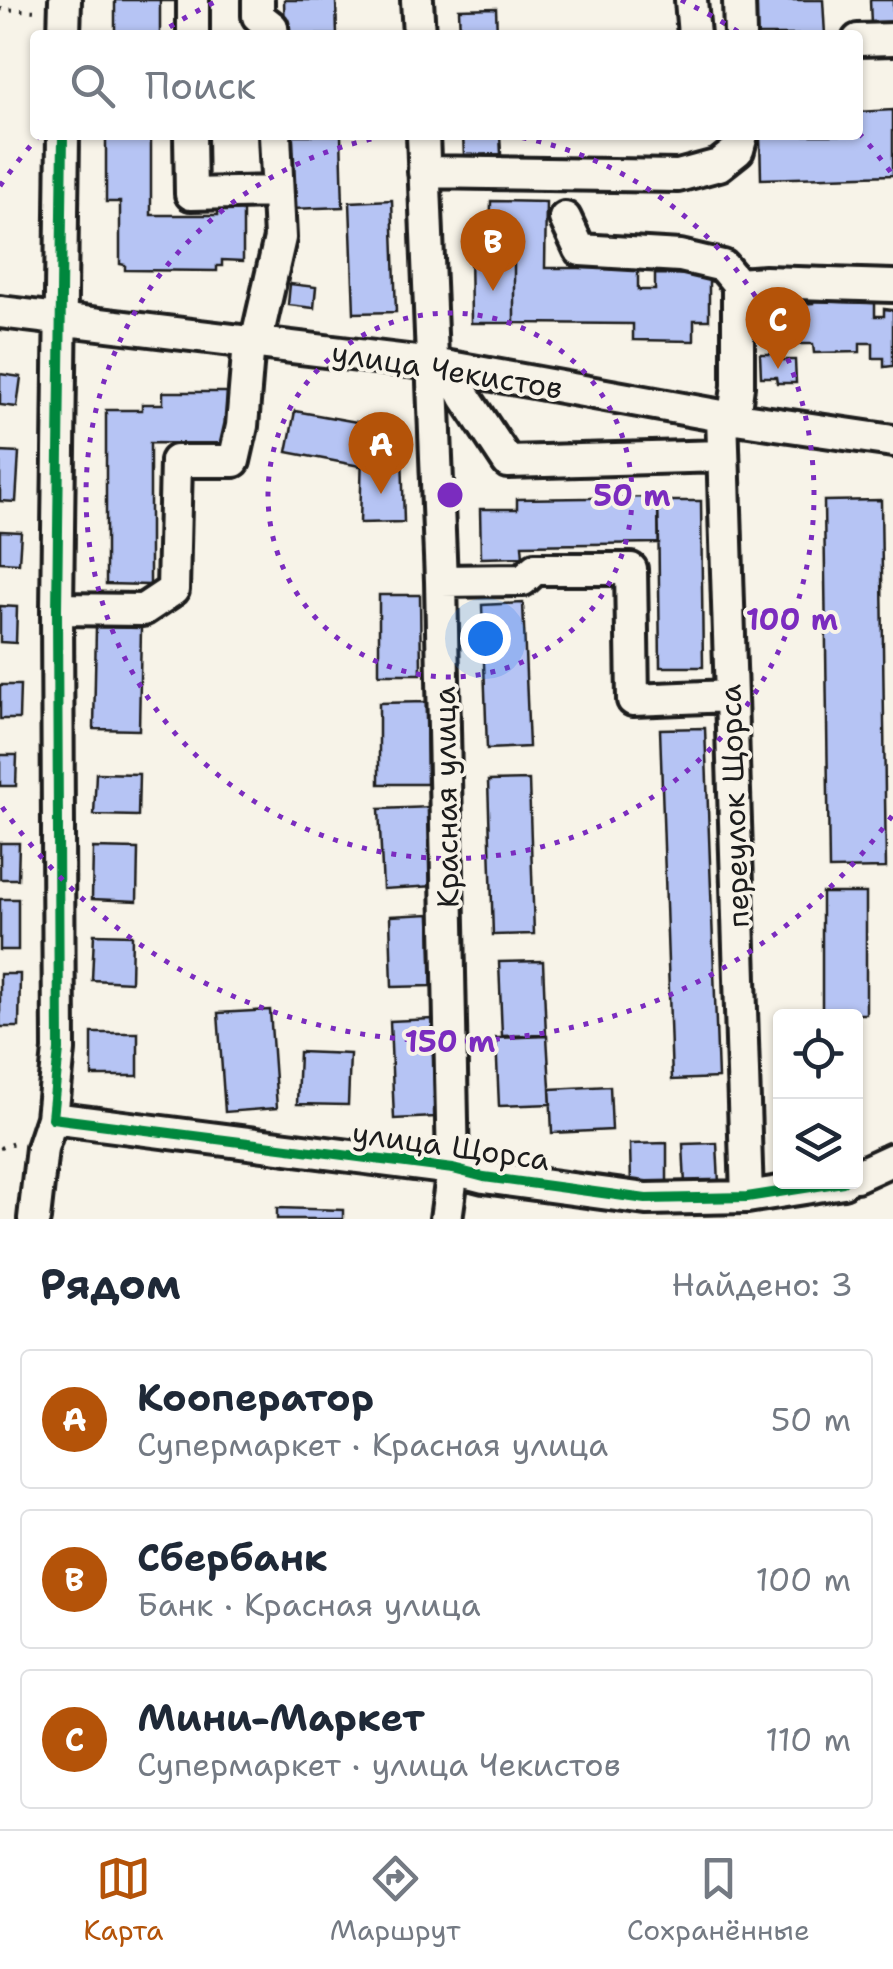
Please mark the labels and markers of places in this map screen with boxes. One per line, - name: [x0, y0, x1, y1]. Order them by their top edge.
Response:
- pin: B: [460, 208, 526, 291]
- pin: C: [746, 286, 810, 369]
- pin: A: [348, 412, 414, 494]
- centre of rings: [432, 477, 468, 513]

